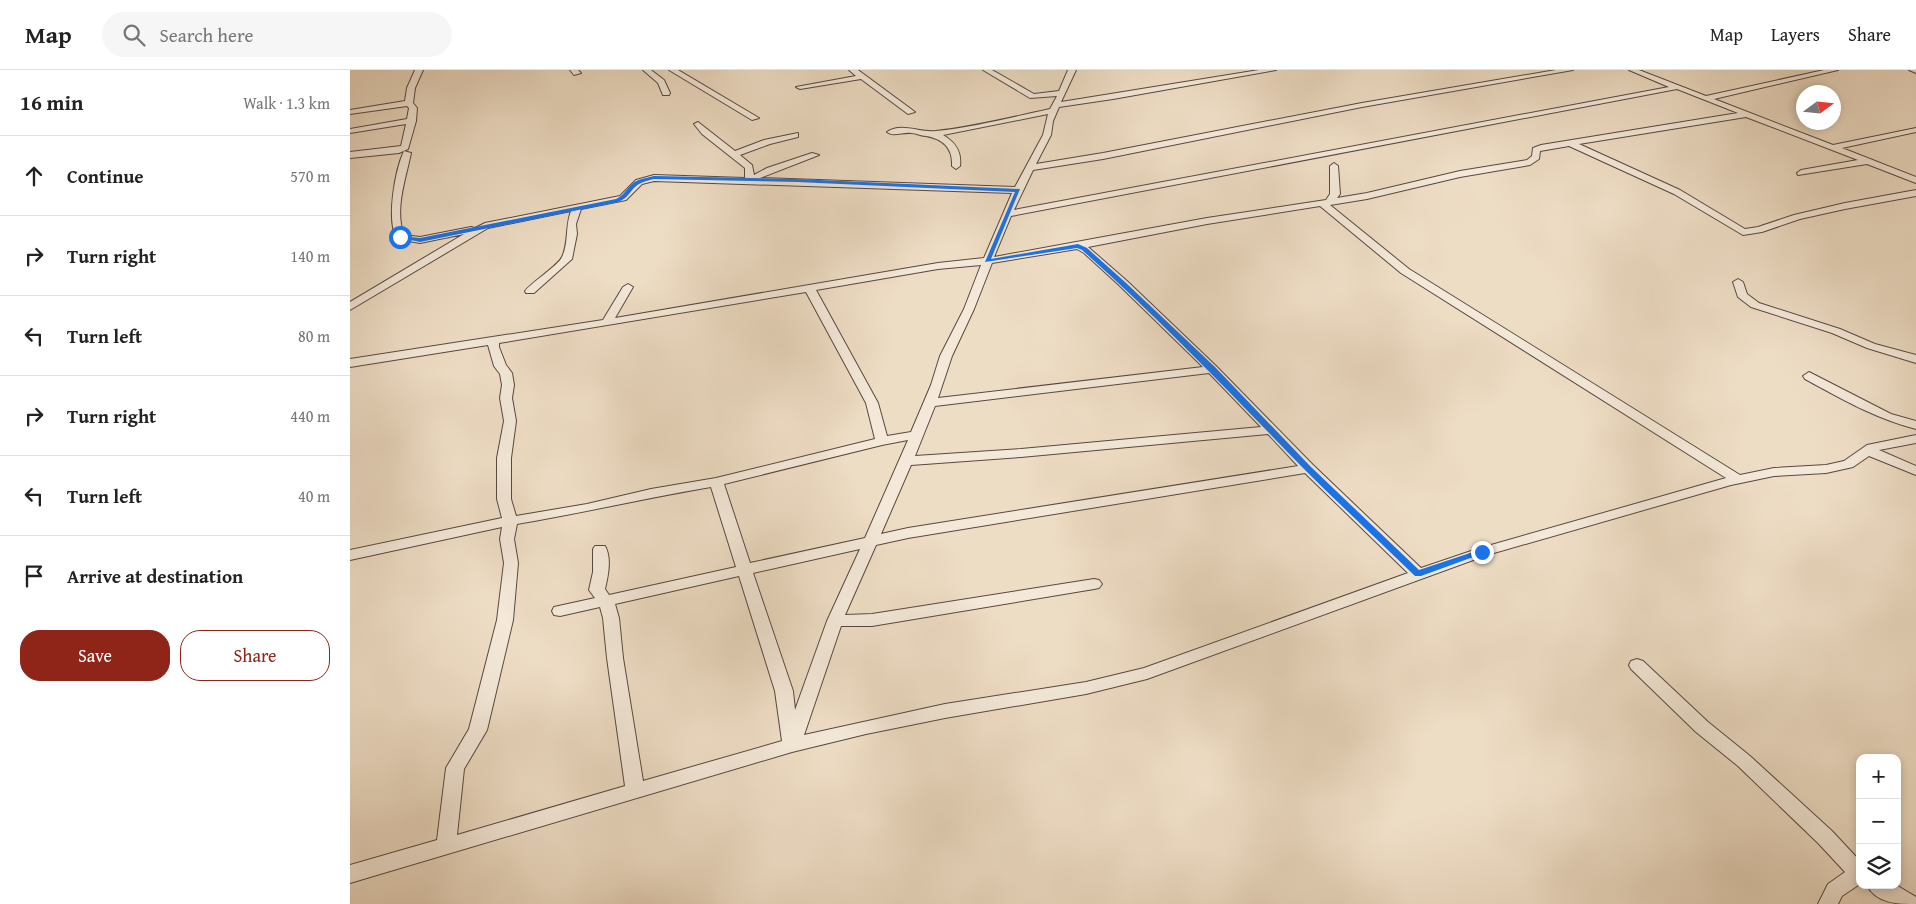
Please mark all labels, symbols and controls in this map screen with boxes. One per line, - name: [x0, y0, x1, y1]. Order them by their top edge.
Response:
- search box: [102, 12, 452, 57]
- text: Map: [25, 17, 72, 52]
- icon: search: [120, 21, 148, 49]
- text: Search here: [160, 21, 253, 49]
- text: Map: [1710, 21, 1743, 48]
- text: Layers: [1771, 21, 1820, 48]
- text: Share: [1848, 21, 1891, 48]
- north arrow: [1796, 85, 1841, 130]
- text: 16 min: [20, 87, 83, 118]
- text: Walk · 1.3 km: [243, 91, 330, 115]
- icon: ahead: [20, 162, 48, 190]
- text: Continue: [67, 162, 144, 190]
- text: 570 m: [290, 164, 330, 188]
- route start: [389, 226, 412, 249]
- icon: right: [20, 242, 48, 270]
- text: Turn right: [67, 242, 156, 270]
- text: 140 m: [290, 244, 330, 268]
- icon: left: [20, 322, 48, 350]
- text: Turn left: [67, 322, 142, 350]
- text: 80 m: [298, 324, 330, 348]
- icon: right: [20, 402, 48, 430]
- text: Turn right: [67, 402, 156, 430]
- text: 440 m: [290, 404, 330, 428]
- icon: left: [20, 482, 48, 510]
- text: Turn left: [67, 482, 142, 510]
- text: 40 m: [298, 484, 330, 508]
- route end: [1471, 541, 1494, 564]
- icon: arrive: [20, 562, 48, 590]
- text: Arrive at destination: [67, 562, 243, 590]
- button: Save: [20, 630, 170, 681]
- button: Share: [180, 630, 330, 681]
- map controls: [1856, 754, 1901, 889]
- button: +: [1856, 754, 1901, 799]
- button: −: [1856, 799, 1901, 844]
- button: layers: [1856, 844, 1901, 889]

